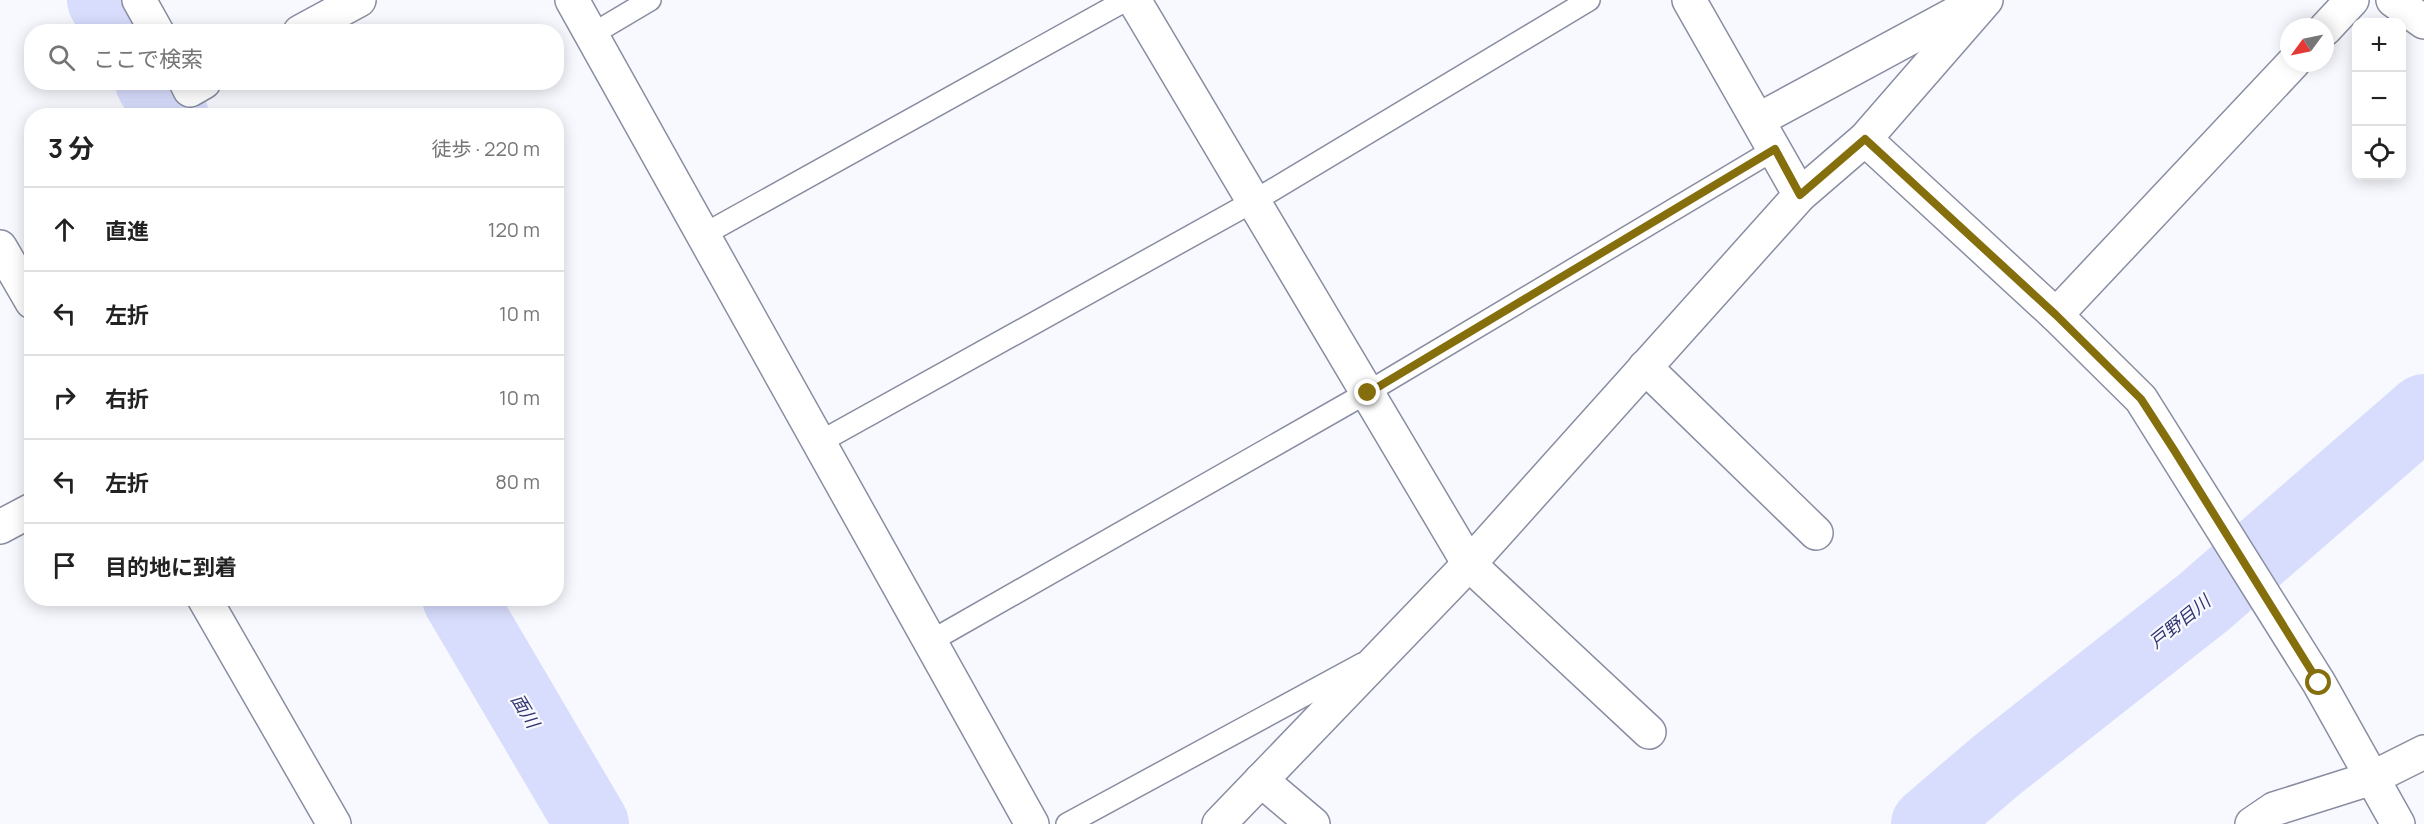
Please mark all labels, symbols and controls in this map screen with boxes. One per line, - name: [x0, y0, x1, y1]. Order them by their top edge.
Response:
- north arrow: [2280, 18, 2334, 72]
- map controls: [2352, 18, 2406, 180]
- button: +: [2352, 18, 2406, 72]
- search box: [24, 24, 564, 90]
- icon: search: [45, 41, 78, 74]
- text: ここで検索: [93, 44, 203, 74]
- button: −: [2352, 72, 2406, 126]
- button: locate: [2352, 126, 2406, 180]
- text: 3 分: [48, 130, 94, 166]
- text: 徒歩 · 220 m: [432, 135, 540, 162]
- icon: ahead: [48, 213, 81, 246]
- text: 直進: [105, 216, 149, 246]
- text: 120 m: [488, 216, 540, 243]
- icon: left: [48, 297, 81, 330]
- text: 左折: [105, 300, 149, 330]
- text: 10 m: [499, 300, 540, 327]
- route end: [1354, 379, 1380, 405]
- icon: right: [48, 381, 81, 414]
- text: 右折: [105, 384, 149, 414]
- text: 10 m: [499, 384, 540, 411]
- icon: left: [48, 465, 81, 498]
- text: 左折: [105, 468, 149, 498]
- text: 80 m: [495, 468, 540, 495]
- icon: arrive: [48, 549, 81, 582]
- text: 目的地に到着: [105, 552, 237, 582]
- water label: 戸野目川: [2144, 588, 2216, 653]
- route start: [2305, 669, 2331, 695]
- water label: 面川: [506, 689, 546, 734]

